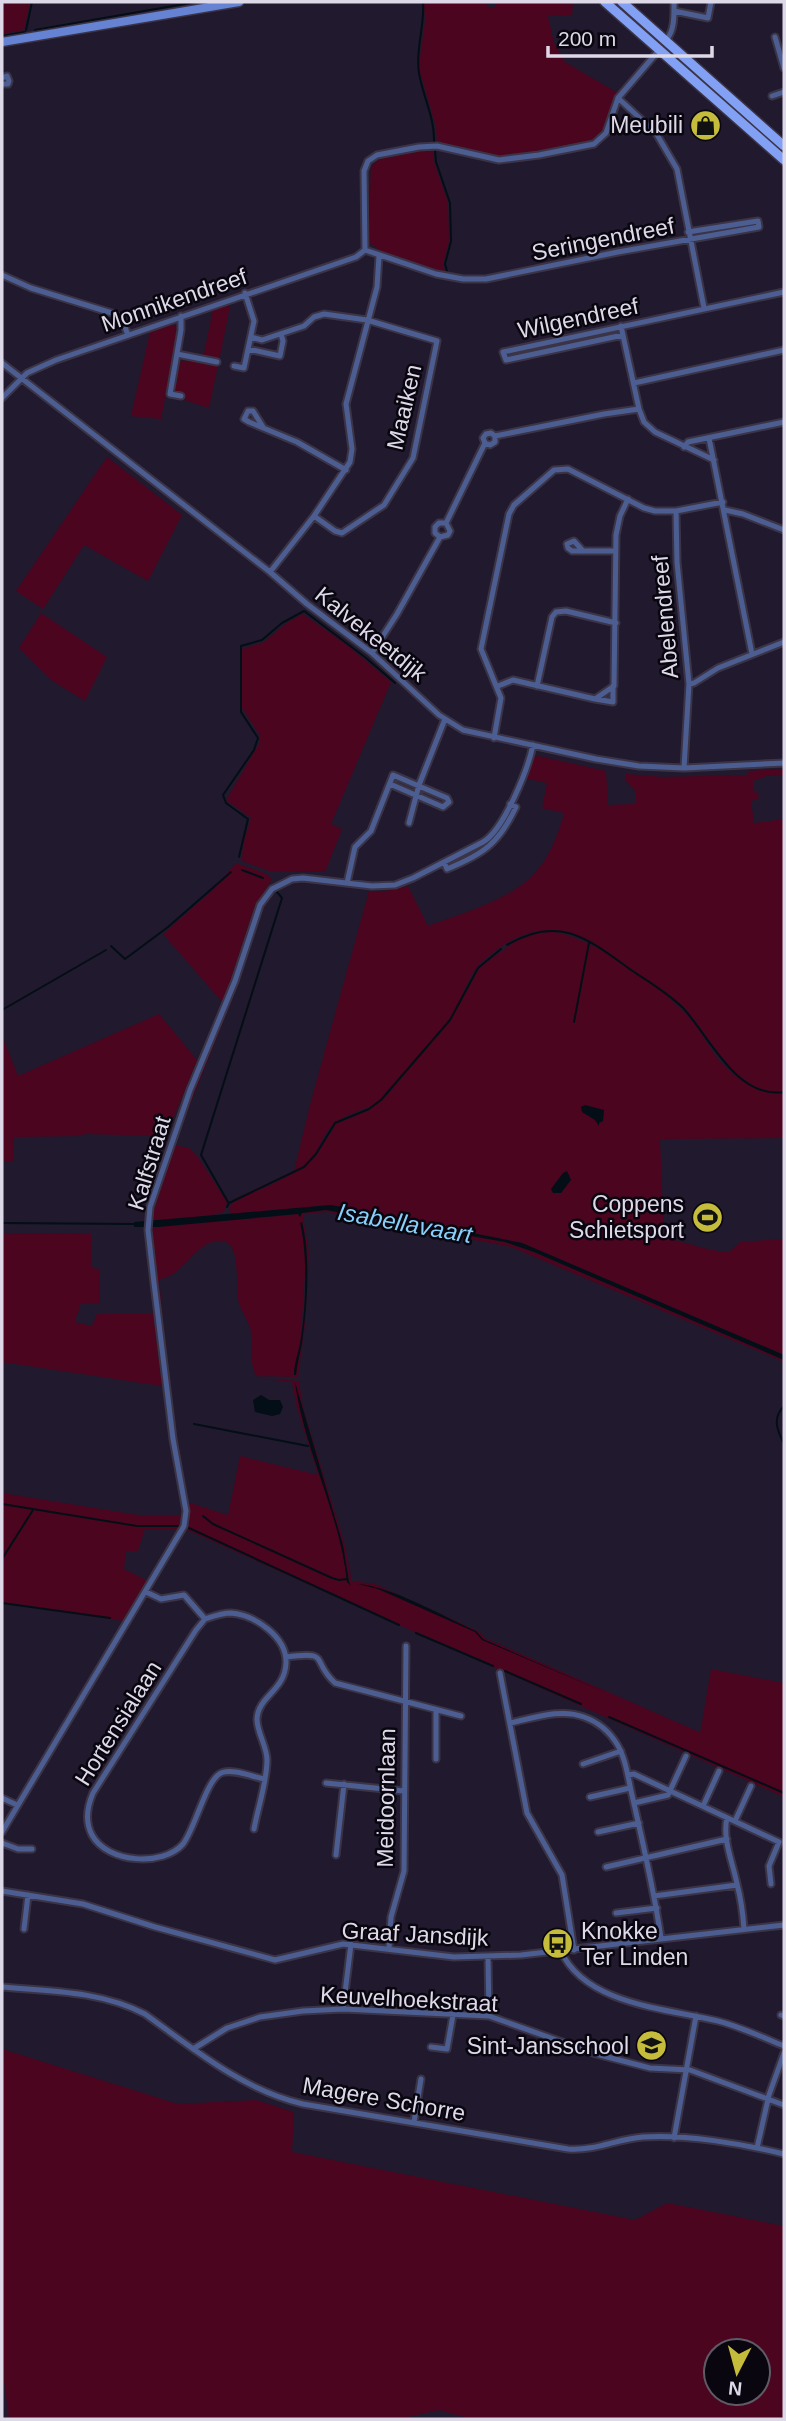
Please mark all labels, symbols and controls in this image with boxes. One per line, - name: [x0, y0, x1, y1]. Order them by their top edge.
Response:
- scale bar: [548, 14, 712, 58]
- text: 200 m: [558, 27, 616, 50]
- shop icon: Meubili: [689, 108, 723, 142]
- place label: Meubili: [610, 112, 683, 138]
- street label: Seringendreef: [530, 212, 677, 266]
- street label: Monnikendreef: [98, 263, 251, 337]
- street label: Wilgendreef: [515, 292, 641, 343]
- street label: Maaiken: [382, 362, 426, 452]
- street label: Abelendreef: [647, 553, 683, 680]
- street label: Kalvekeetdijk: [310, 581, 432, 687]
- street label: Kalfstraat: [122, 1112, 176, 1213]
- place label: Coppens Schietsport: [569, 1191, 685, 1243]
- water label: Isabellavaart: [336, 1198, 476, 1248]
- sports icon: Coppens Schietsport: [690, 1200, 724, 1234]
- street label: Hortensialaan: [69, 1656, 167, 1790]
- street label: Meidoornlaan: [372, 1728, 400, 1868]
- street label: Graaf Jansdijk: [341, 1917, 490, 1951]
- place label: Knokke Ter Linden: [581, 1918, 688, 1970]
- bus stop icon: Knokke Ter Linden: [541, 1927, 575, 1961]
- street label: Keuvelhoekstraat: [320, 1981, 499, 2017]
- school or university icon: Sint-Jansschool: [635, 2029, 669, 2063]
- place label: Sint-Jansschool: [467, 2033, 629, 2059]
- street label: Magere Schorre: [301, 2072, 467, 2126]
- north arrow: [702, 2337, 772, 2407]
- text: N: [727, 2377, 743, 2400]

